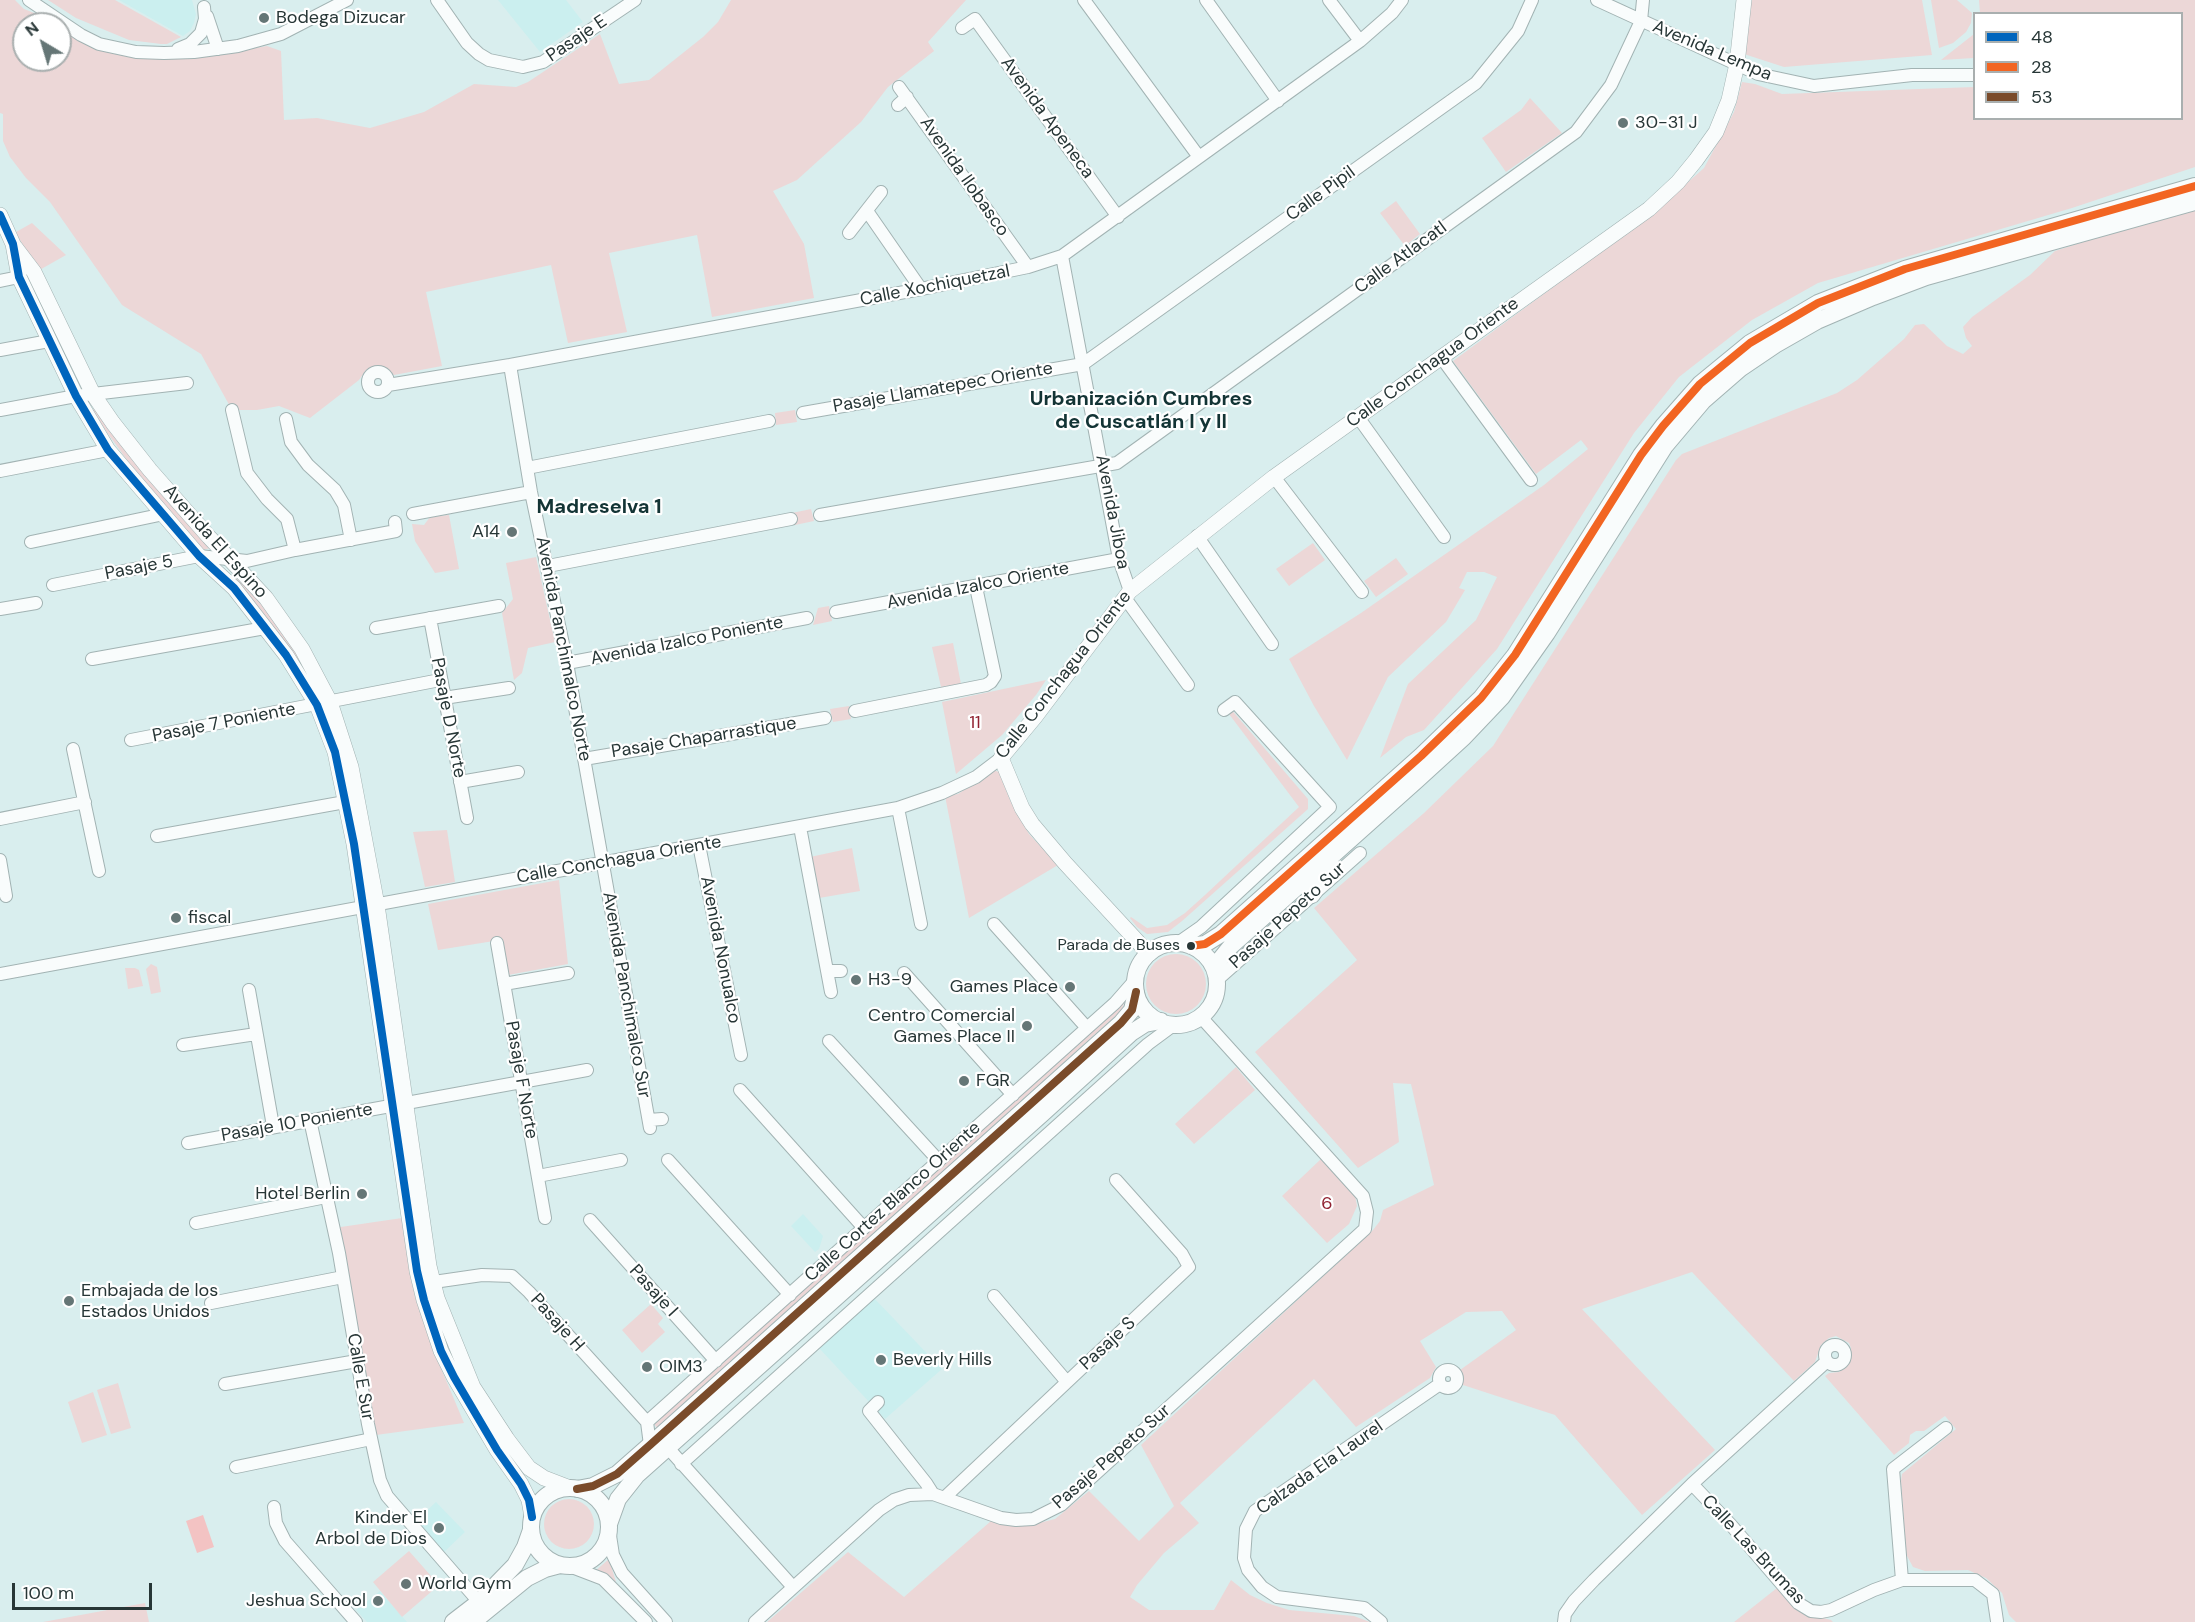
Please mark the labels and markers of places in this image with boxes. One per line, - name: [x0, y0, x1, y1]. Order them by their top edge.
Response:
- place label: Bodega Dizucar: [276, 7, 406, 29]
- marker: Bodega Dizucar: [257, 11, 271, 25]
- place label: 30-31 J: [1635, 112, 1697, 134]
- marker: 30-31 J: [1616, 116, 1630, 130]
- place label: A14: [472, 521, 500, 543]
- marker: A14: [505, 525, 519, 539]
- place label: fiscal: [188, 907, 231, 929]
- marker: fiscal: [169, 911, 183, 925]
- place label: Parada de Buses: [1057, 936, 1180, 956]
- marker: Parada de Buses: [1185, 940, 1197, 952]
- place label: H3-9: [868, 969, 912, 991]
- marker: H3-9: [849, 973, 863, 987]
- place label: Games Place: [950, 976, 1058, 998]
- marker: Games Place: [1063, 980, 1077, 994]
- place label: Centro Comercial Games Place II: [868, 1005, 1015, 1048]
- marker: Centro Comercial Games Place II: [1020, 1019, 1034, 1033]
- place label: FGR: [976, 1070, 1010, 1092]
- marker: FGR: [957, 1074, 971, 1088]
- place label: Hotel Berlin: [255, 1183, 350, 1205]
- marker: Hotel Berlin: [355, 1187, 369, 1201]
- place label: Embajada de los Estados Unidos: [81, 1280, 218, 1322]
- marker: Embajada de los Estados Unidos: [62, 1294, 76, 1308]
- place label: Beverly Hills: [893, 1349, 992, 1371]
- marker: Beverly Hills: [874, 1353, 888, 1367]
- place label: OIM3: [659, 1356, 703, 1378]
- marker: OIM3: [640, 1360, 654, 1374]
- place label: Kinder El Arbol de Dios: [315, 1507, 427, 1550]
- marker: Kinder El Arbol de Dios: [432, 1521, 446, 1535]
- place label: World Gym: [418, 1573, 512, 1595]
- marker: World Gym: [399, 1577, 413, 1591]
- place label: Jeshua School: [246, 1590, 366, 1612]
- marker: Jeshua School: [371, 1594, 385, 1608]

